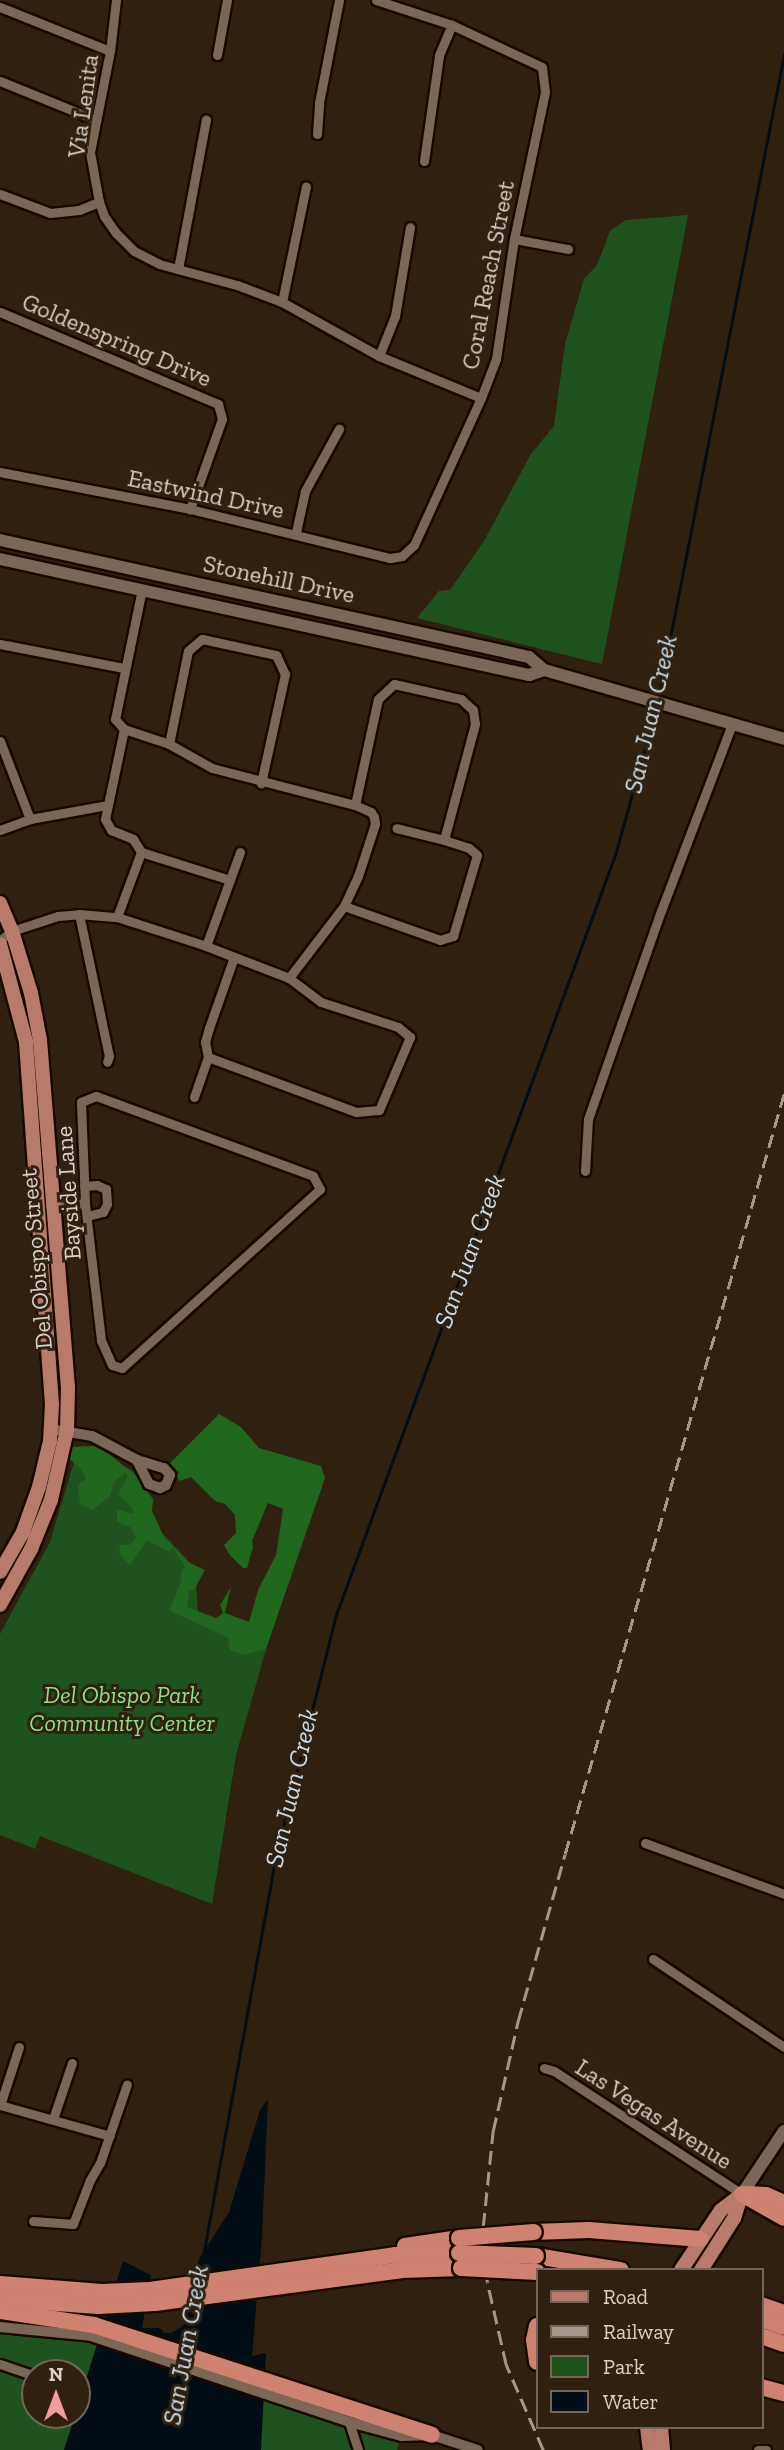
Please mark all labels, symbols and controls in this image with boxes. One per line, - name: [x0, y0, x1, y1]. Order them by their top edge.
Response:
- street label: Via Lenita: [61, 52, 105, 160]
- street label: Coral Reach Street: [456, 178, 520, 372]
- street label: Goldenspring Drive: [18, 287, 216, 393]
- street label: Eastwind Drive: [125, 463, 287, 525]
- street label: Stonehill Drive: [201, 549, 357, 609]
- water label: San Juan Creek: [618, 631, 684, 797]
- street label: Bayside Lane: [49, 1125, 87, 1261]
- street label: Del Obispo Street: [14, 1167, 58, 1351]
- water label: San Juan Creek: [428, 1169, 512, 1333]
- park label: Del Obispo Park Community Center: [29, 1681, 215, 1737]
- water label: San Juan Creek: [259, 1705, 325, 1871]
- street label: Las Vegas Avenue: [570, 2052, 738, 2176]
- water label: San Juan Creek: [157, 2262, 215, 2428]
- legend: [536, 2268, 763, 2429]
- text: Road: [603, 2284, 648, 2309]
- text: Railway: [603, 2319, 674, 2344]
- text: Park: [603, 2354, 645, 2379]
- north arrow: [21, 2359, 91, 2429]
- text: N: [49, 2363, 63, 2386]
- text: Water: [603, 2389, 658, 2414]

